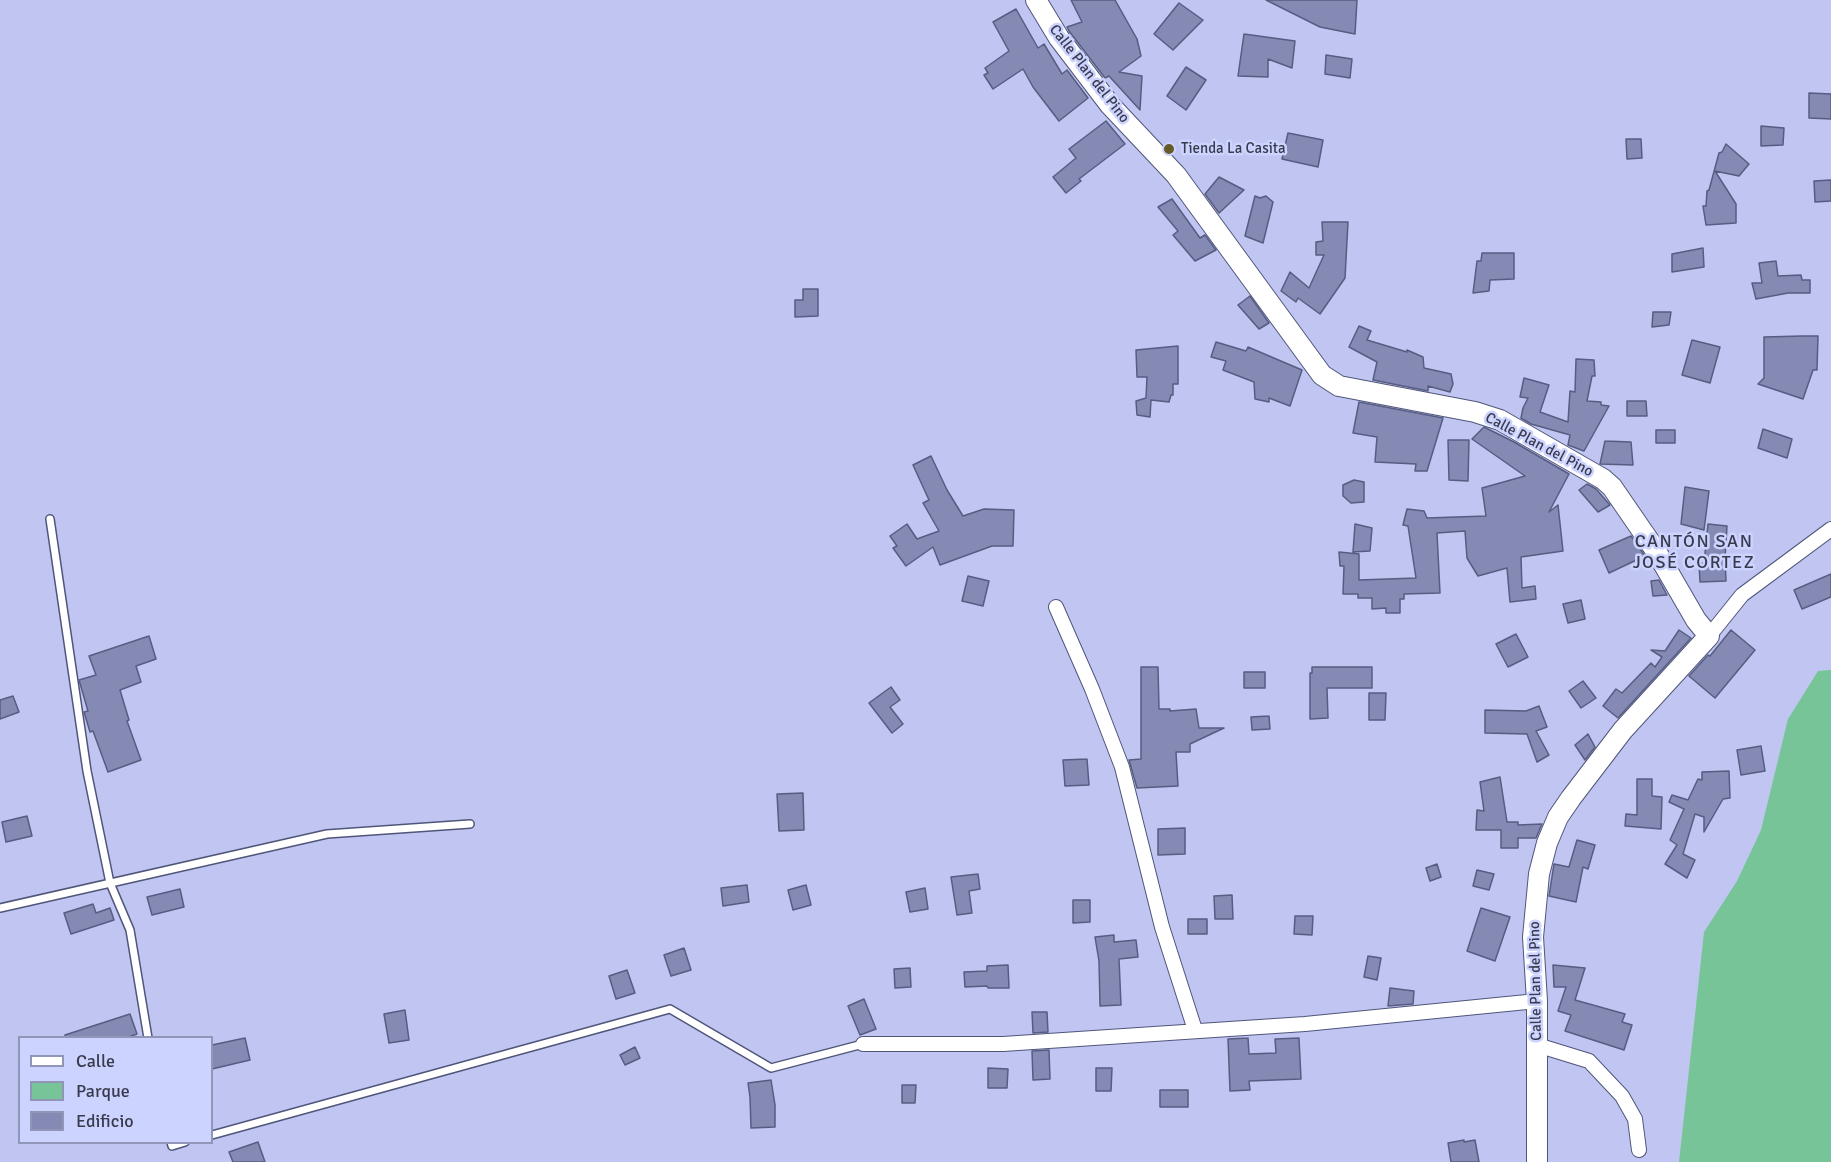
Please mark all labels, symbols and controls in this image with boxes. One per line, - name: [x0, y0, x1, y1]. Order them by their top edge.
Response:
- street label: Calle Plan del Pino: [1045, 21, 1133, 127]
- place label: Tienda La Casita: [1181, 140, 1286, 158]
- marker: Tienda La Casita: [1162, 142, 1176, 156]
- street label: Calle Plan del Pino: [1482, 409, 1596, 481]
- district label: CANTÓN SAN JOSÉ CORTEZ: [1633, 531, 1755, 574]
- street label: Calle Plan del Pino: [1526, 921, 1546, 1041]
- legend: [18, 1036, 213, 1144]
- text: Calle: [76, 1050, 115, 1072]
- text: Parque: [76, 1080, 130, 1102]
- text: Edificio: [76, 1110, 134, 1132]

